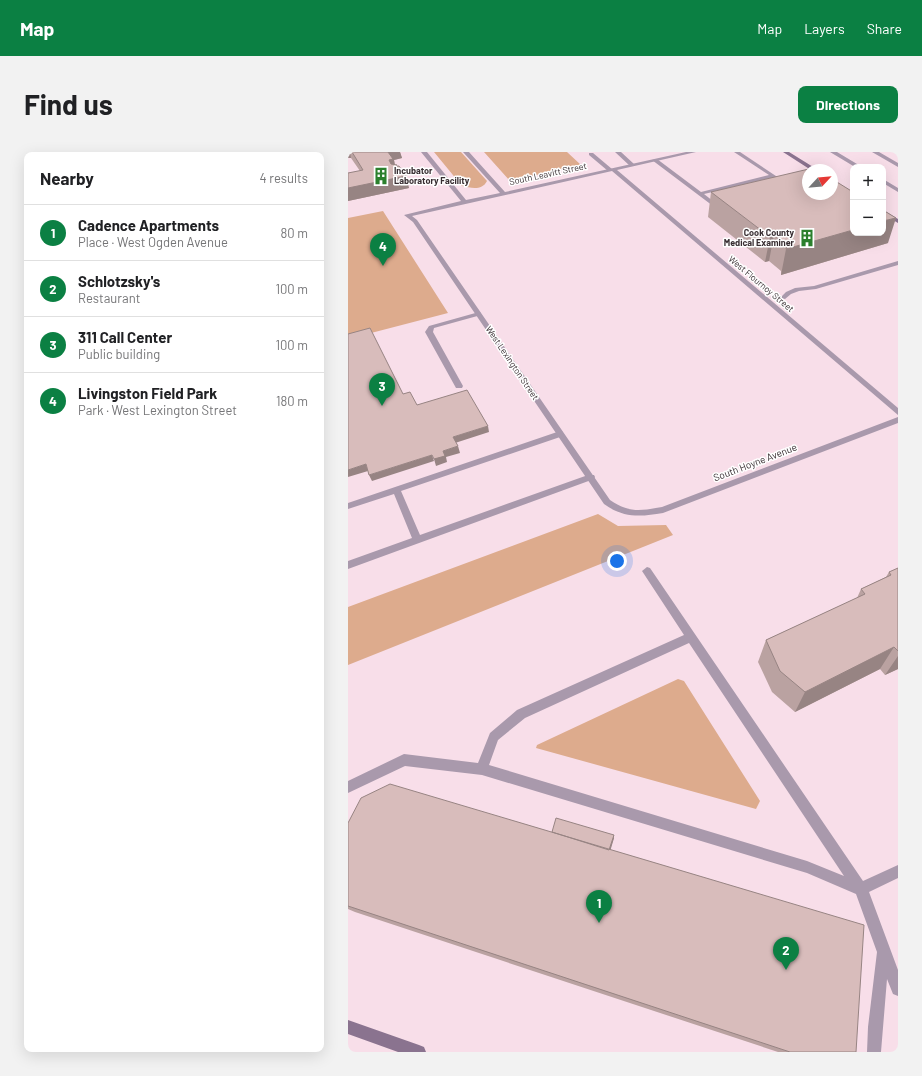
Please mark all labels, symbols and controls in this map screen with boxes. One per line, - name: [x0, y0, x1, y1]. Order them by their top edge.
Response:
- text: Map: [20, 17, 54, 40]
- text: Map: [757, 20, 782, 37]
- text: Layers: [804, 20, 845, 37]
- text: Share: [867, 20, 902, 37]
- button: Directions: [798, 86, 898, 123]
- text: Find us: [24, 87, 113, 121]
- street label: South Leavitt Street: [508, 160, 588, 187]
- north arrow: [802, 164, 838, 200]
- map controls: [850, 164, 886, 236]
- button: +: [850, 164, 886, 200]
- place label: Incubator Laboratory Facility: [394, 165, 470, 186]
- building icon: Incubator Laboratory Facility: [371, 166, 391, 186]
- text: Nearby: [40, 168, 94, 188]
- text: 4 results: [260, 170, 308, 186]
- button: −: [850, 200, 886, 236]
- text: Cadence Apartments: [78, 216, 219, 234]
- text: 1: [51, 225, 55, 241]
- text: 80 m: [281, 225, 308, 241]
- place label: Cook County Medical Examiner: [724, 227, 795, 248]
- building icon: Cook County Medical Examiner: [797, 228, 817, 248]
- pin: 4: [370, 233, 396, 266]
- text: Place · West Ogden Avenue: [78, 234, 228, 250]
- street label: West Flournoy Street: [726, 253, 796, 314]
- text: Schlotzsky's: [78, 272, 160, 290]
- text: 2: [49, 281, 57, 297]
- text: 100 m: [275, 281, 308, 297]
- text: Restaurant: [78, 290, 140, 306]
- street label: West Lexington Street: [484, 324, 541, 402]
- text: 311 Call Center: [78, 328, 172, 346]
- text: 3: [49, 337, 57, 353]
- text: 100 m: [275, 337, 308, 353]
- text: Public building: [78, 346, 160, 362]
- pin: 3: [369, 373, 395, 406]
- text: Livingston Field Park: [78, 384, 217, 402]
- text: 4: [49, 393, 57, 409]
- text: 180 m: [276, 393, 308, 409]
- text: Park · West Lexington Street: [78, 402, 237, 418]
- street label: South Hoyne Avenue: [712, 441, 798, 483]
- your location: [607, 551, 627, 571]
- pin: 1: [586, 890, 612, 923]
- pin: 2: [773, 937, 799, 970]

